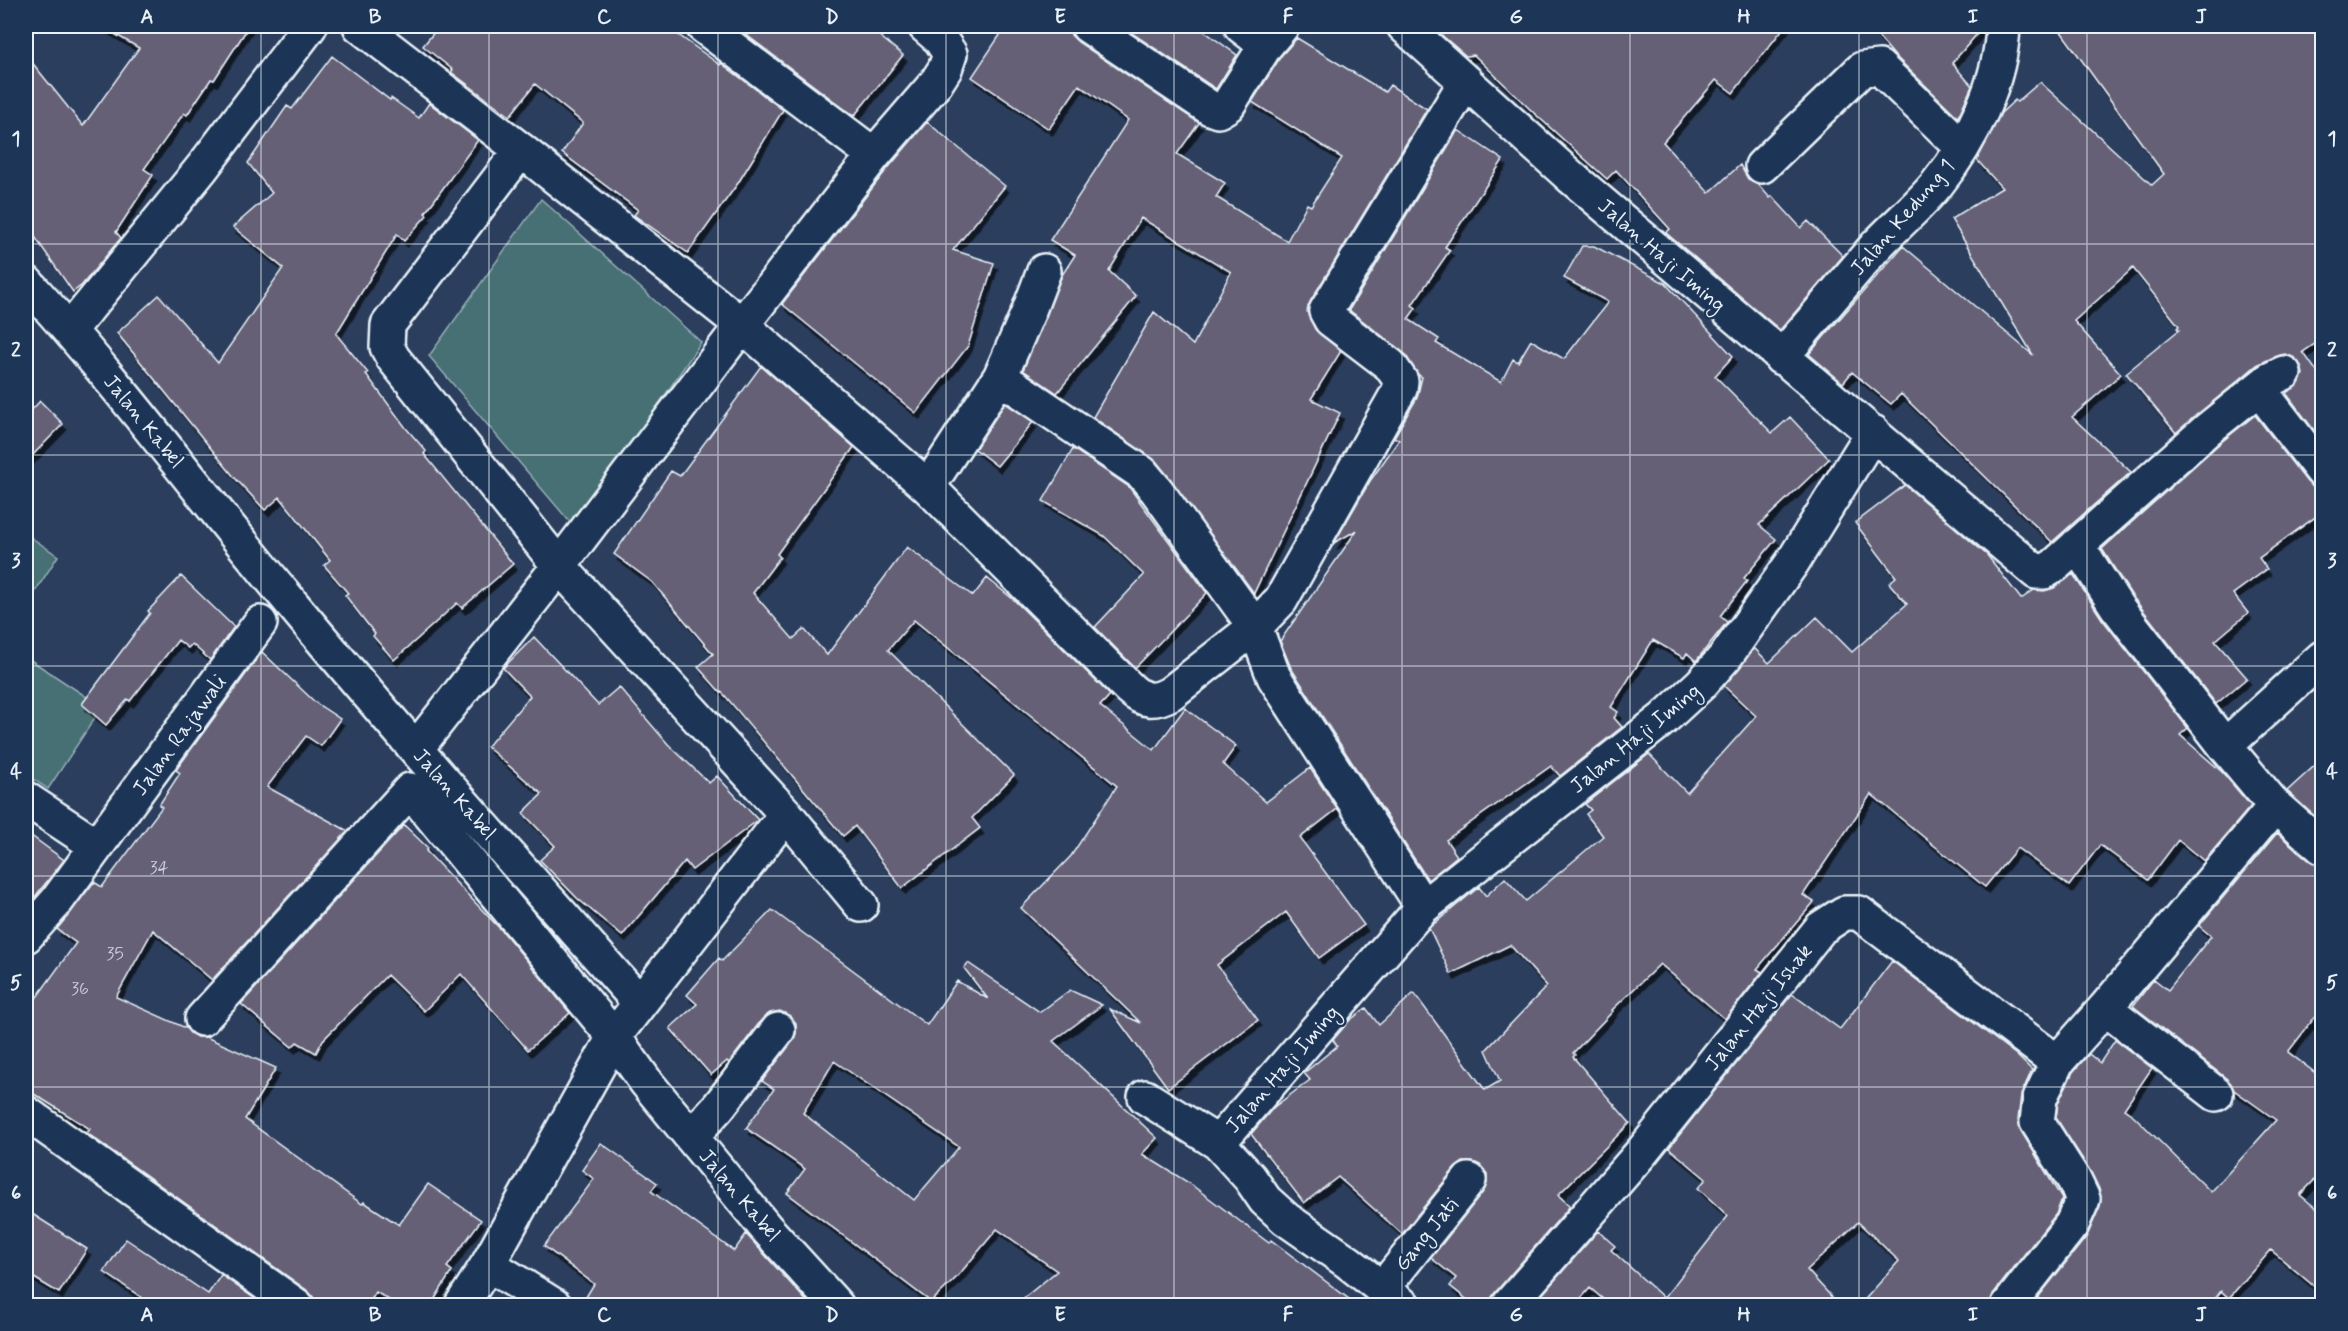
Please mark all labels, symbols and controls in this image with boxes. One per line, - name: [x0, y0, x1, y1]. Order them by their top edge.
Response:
- text: A: [140, 4, 154, 31]
- text: B: [369, 4, 382, 31]
- text: C: [597, 4, 612, 31]
- text: D: [825, 4, 839, 31]
- text: E: [1054, 4, 1066, 31]
- text: F: [1283, 4, 1294, 31]
- text: G: [1509, 4, 1523, 31]
- text: H: [1737, 4, 1751, 31]
- text: I: [1968, 4, 1978, 31]
- text: J: [2195, 4, 2207, 31]
- text: 1: [12, 126, 20, 153]
- text: 1: [2328, 126, 2336, 153]
- street label: Jalan Kedung 1: [1844, 153, 1961, 282]
- street label: Jalan Haji Iming: [1591, 192, 1731, 320]
- text: 2: [11, 337, 21, 364]
- text: 2: [2327, 337, 2337, 364]
- street label: Jalan Kabel: [97, 369, 190, 474]
- text: 3: [11, 548, 21, 575]
- text: 3: [2327, 548, 2337, 575]
- street label: Jalan Rajawali: [126, 669, 233, 802]
- street label: Jalan Haji Iming: [1564, 677, 1708, 801]
- street label: Jalan Kabel: [407, 743, 502, 847]
- text: 4: [10, 759, 22, 786]
- text: 4: [2326, 759, 2338, 786]
- house number: 34: [149, 856, 169, 880]
- street label: Jalan Haji Ishak: [1699, 938, 1819, 1077]
- house number: 35: [106, 942, 124, 966]
- text: 5: [10, 970, 22, 997]
- text: 5: [2326, 970, 2338, 997]
- house number: 36: [71, 977, 89, 1001]
- street label: Jalan Haji Iming: [1219, 1000, 1347, 1140]
- street label: Jalan Kabel: [692, 1143, 786, 1248]
- text: 6: [11, 1180, 21, 1207]
- text: 6: [2327, 1180, 2337, 1207]
- street label: Gang Jati: [1388, 1192, 1466, 1278]
- text: A: [140, 1302, 154, 1329]
- text: B: [369, 1302, 382, 1329]
- text: C: [597, 1302, 612, 1329]
- text: D: [825, 1302, 839, 1329]
- text: E: [1054, 1302, 1066, 1329]
- text: F: [1283, 1302, 1294, 1329]
- text: G: [1509, 1302, 1523, 1329]
- text: H: [1737, 1302, 1751, 1329]
- text: I: [1968, 1302, 1978, 1329]
- text: J: [2195, 1302, 2207, 1329]

